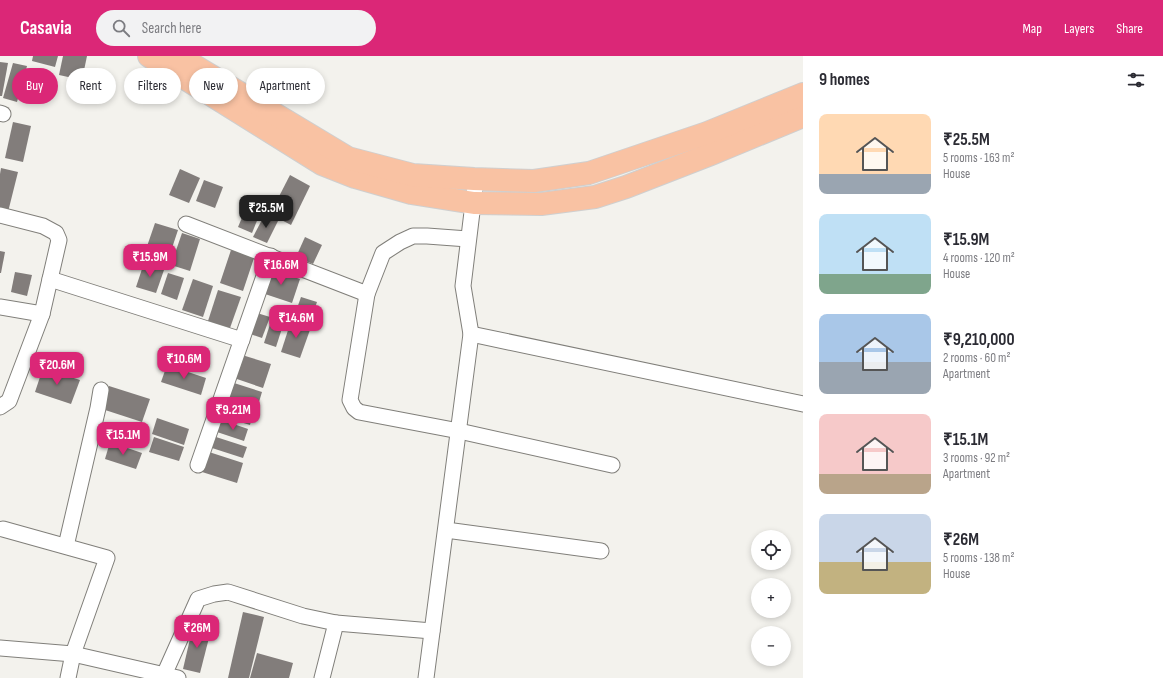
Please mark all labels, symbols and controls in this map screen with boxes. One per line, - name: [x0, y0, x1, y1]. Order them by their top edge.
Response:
- search box: [96, 10, 376, 46]
- text: Casavia: [20, 17, 72, 40]
- icon: search: [110, 17, 132, 39]
- text: Search here: [142, 19, 202, 38]
- text: Map: [1022, 20, 1042, 37]
- text: Layers: [1064, 20, 1094, 37]
- text: Share: [1116, 20, 1143, 37]
- chip: Buy: [12, 68, 58, 104]
- chip: Rent: [66, 68, 116, 104]
- chip: Filters: [124, 68, 181, 104]
- chip: New: [189, 68, 238, 104]
- chip: Apartment: [246, 68, 325, 104]
- icon: filters: [1125, 69, 1147, 91]
- text: 9 homes: [819, 70, 870, 90]
- icon: home: [851, 130, 899, 178]
- text: ₹25.5M: [943, 130, 990, 150]
- text: 5 rooms · 163 m²: [943, 150, 1014, 166]
- text: House: [943, 166, 970, 182]
- pin: ₹25.5M: [233, 195, 299, 229]
- text: ₹25.5M: [248, 200, 284, 216]
- icon: home: [851, 230, 899, 278]
- text: ₹15.9M: [943, 230, 989, 250]
- pin: ₹15.9M: [117, 244, 183, 278]
- text: ₹15.9M: [132, 249, 168, 265]
- text: 4 rooms · 120 m²: [943, 250, 1015, 266]
- pin: ₹16.6M: [248, 252, 314, 286]
- text: ₹16.6M: [263, 257, 299, 273]
- text: House: [943, 266, 970, 282]
- pin: ₹14.6M: [263, 305, 329, 339]
- text: ₹14.6M: [278, 310, 314, 326]
- icon: home: [851, 330, 899, 378]
- text: ₹9,210,000: [943, 330, 1015, 350]
- pin: ₹10.6M: [151, 346, 217, 380]
- text: 2 rooms · 60 m²: [943, 350, 1010, 366]
- text: ₹10.6M: [166, 351, 202, 367]
- pin: ₹20.6M: [24, 352, 90, 386]
- text: ₹20.6M: [39, 357, 75, 373]
- text: Apartment: [943, 366, 990, 382]
- pin: ₹9.21M: [200, 397, 266, 431]
- text: ₹9.21M: [215, 402, 251, 418]
- pin: ₹15.1M: [90, 422, 156, 456]
- text: ₹15.1M: [106, 427, 140, 443]
- icon: home: [851, 430, 899, 478]
- text: ₹15.1M: [943, 430, 988, 450]
- text: 3 rooms · 92 m²: [943, 450, 1010, 466]
- text: Apartment: [943, 466, 990, 482]
- map controls: [751, 530, 791, 666]
- button: locate: [751, 530, 791, 570]
- icon: home: [851, 530, 899, 578]
- text: ₹26M: [943, 530, 979, 550]
- text: 5 rooms · 138 m²: [943, 550, 1014, 566]
- text: House: [943, 566, 970, 582]
- button: +: [751, 578, 791, 618]
- pin: ₹26M: [173, 615, 221, 649]
- text: ₹26M: [183, 620, 211, 636]
- button: −: [751, 626, 791, 666]

